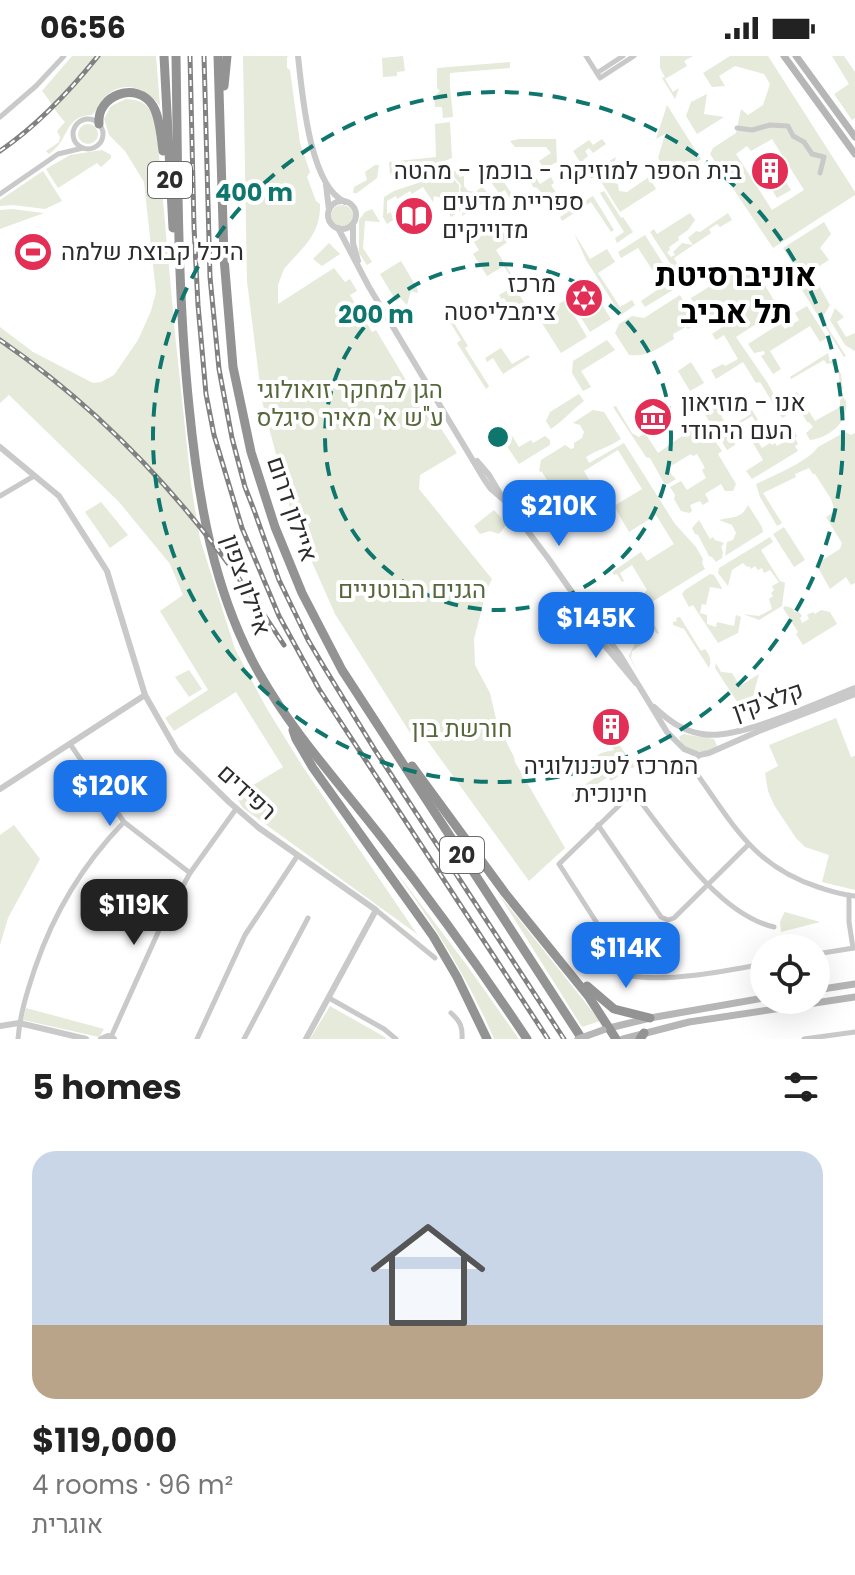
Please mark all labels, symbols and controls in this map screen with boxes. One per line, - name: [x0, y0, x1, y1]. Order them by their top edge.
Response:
- text: 06:56: [40, 6, 126, 49]
- building icon: בית הספר למוזיקה - בוכמן - מהטה: [749, 150, 791, 192]
- place label: בית הספר למוזיקה - בוכמן - מהטה: [394, 154, 742, 187]
- road number: 20: [148, 162, 192, 198]
- text: 400 m: [215, 176, 293, 209]
- place label: ספריית מדעים מדוייקים: [442, 185, 584, 246]
- library icon: ספריית מדעים מדוייקים: [393, 195, 435, 237]
- sports icon: היכל קבוצת שלמה: [12, 231, 54, 273]
- place label: היכל קבוצת שלמה: [61, 235, 244, 268]
- district label: אוניברסיטת תל אביב: [656, 252, 816, 334]
- place label: מרכז צימבליסטה: [444, 267, 556, 328]
- synagogue icon: מרכז צימבליסטה: [563, 277, 605, 319]
- text: 200 m: [338, 298, 414, 331]
- park label: הגן למחקר זואולוגי ע"ש א׳ מאיר סיגלס: [256, 373, 444, 434]
- place label: אנו - מוזיאון העם היהודי: [681, 386, 806, 447]
- museum icon: אנו - מוזיאון העם היהודי: [632, 396, 674, 438]
- centre of rings: [484, 423, 512, 451]
- street label: איילון דרום: [259, 452, 326, 566]
- pin: $210K: [503, 480, 615, 548]
- text: $210K: [521, 488, 597, 524]
- street label: איילון צפון: [214, 530, 279, 640]
- park label: הגנים הבוטניים: [338, 573, 486, 606]
- pin: $145K: [540, 592, 652, 660]
- text: $145K: [556, 600, 636, 636]
- street label: קלצ'קין: [728, 673, 808, 728]
- building icon: המרכז לטכנולוגיה חינוכית: [590, 706, 632, 748]
- park label: חורשת בון: [412, 712, 512, 745]
- place label: המרכז לטכנולוגיה חינוכית: [524, 749, 698, 810]
- street label: רפידים: [211, 756, 284, 827]
- pin: $120K: [54, 760, 166, 828]
- text: $120K: [72, 768, 148, 804]
- road number: 20: [440, 837, 484, 873]
- pin: $119K: [78, 879, 190, 947]
- text: $119K: [99, 887, 169, 923]
- pin: $114K: [570, 922, 682, 990]
- text: $114K: [590, 930, 662, 966]
- map controls: [750, 934, 830, 1014]
- button: locate: [750, 934, 830, 1014]
- text: 5 homes: [32, 1063, 182, 1111]
- icon: filters: [779, 1065, 823, 1109]
- icon: home: [356, 1203, 500, 1347]
- text: $119,000: [32, 1416, 177, 1464]
- text: 4 rooms · 96 m²: [32, 1467, 233, 1503]
- text: אוגרית: [32, 1506, 103, 1542]

